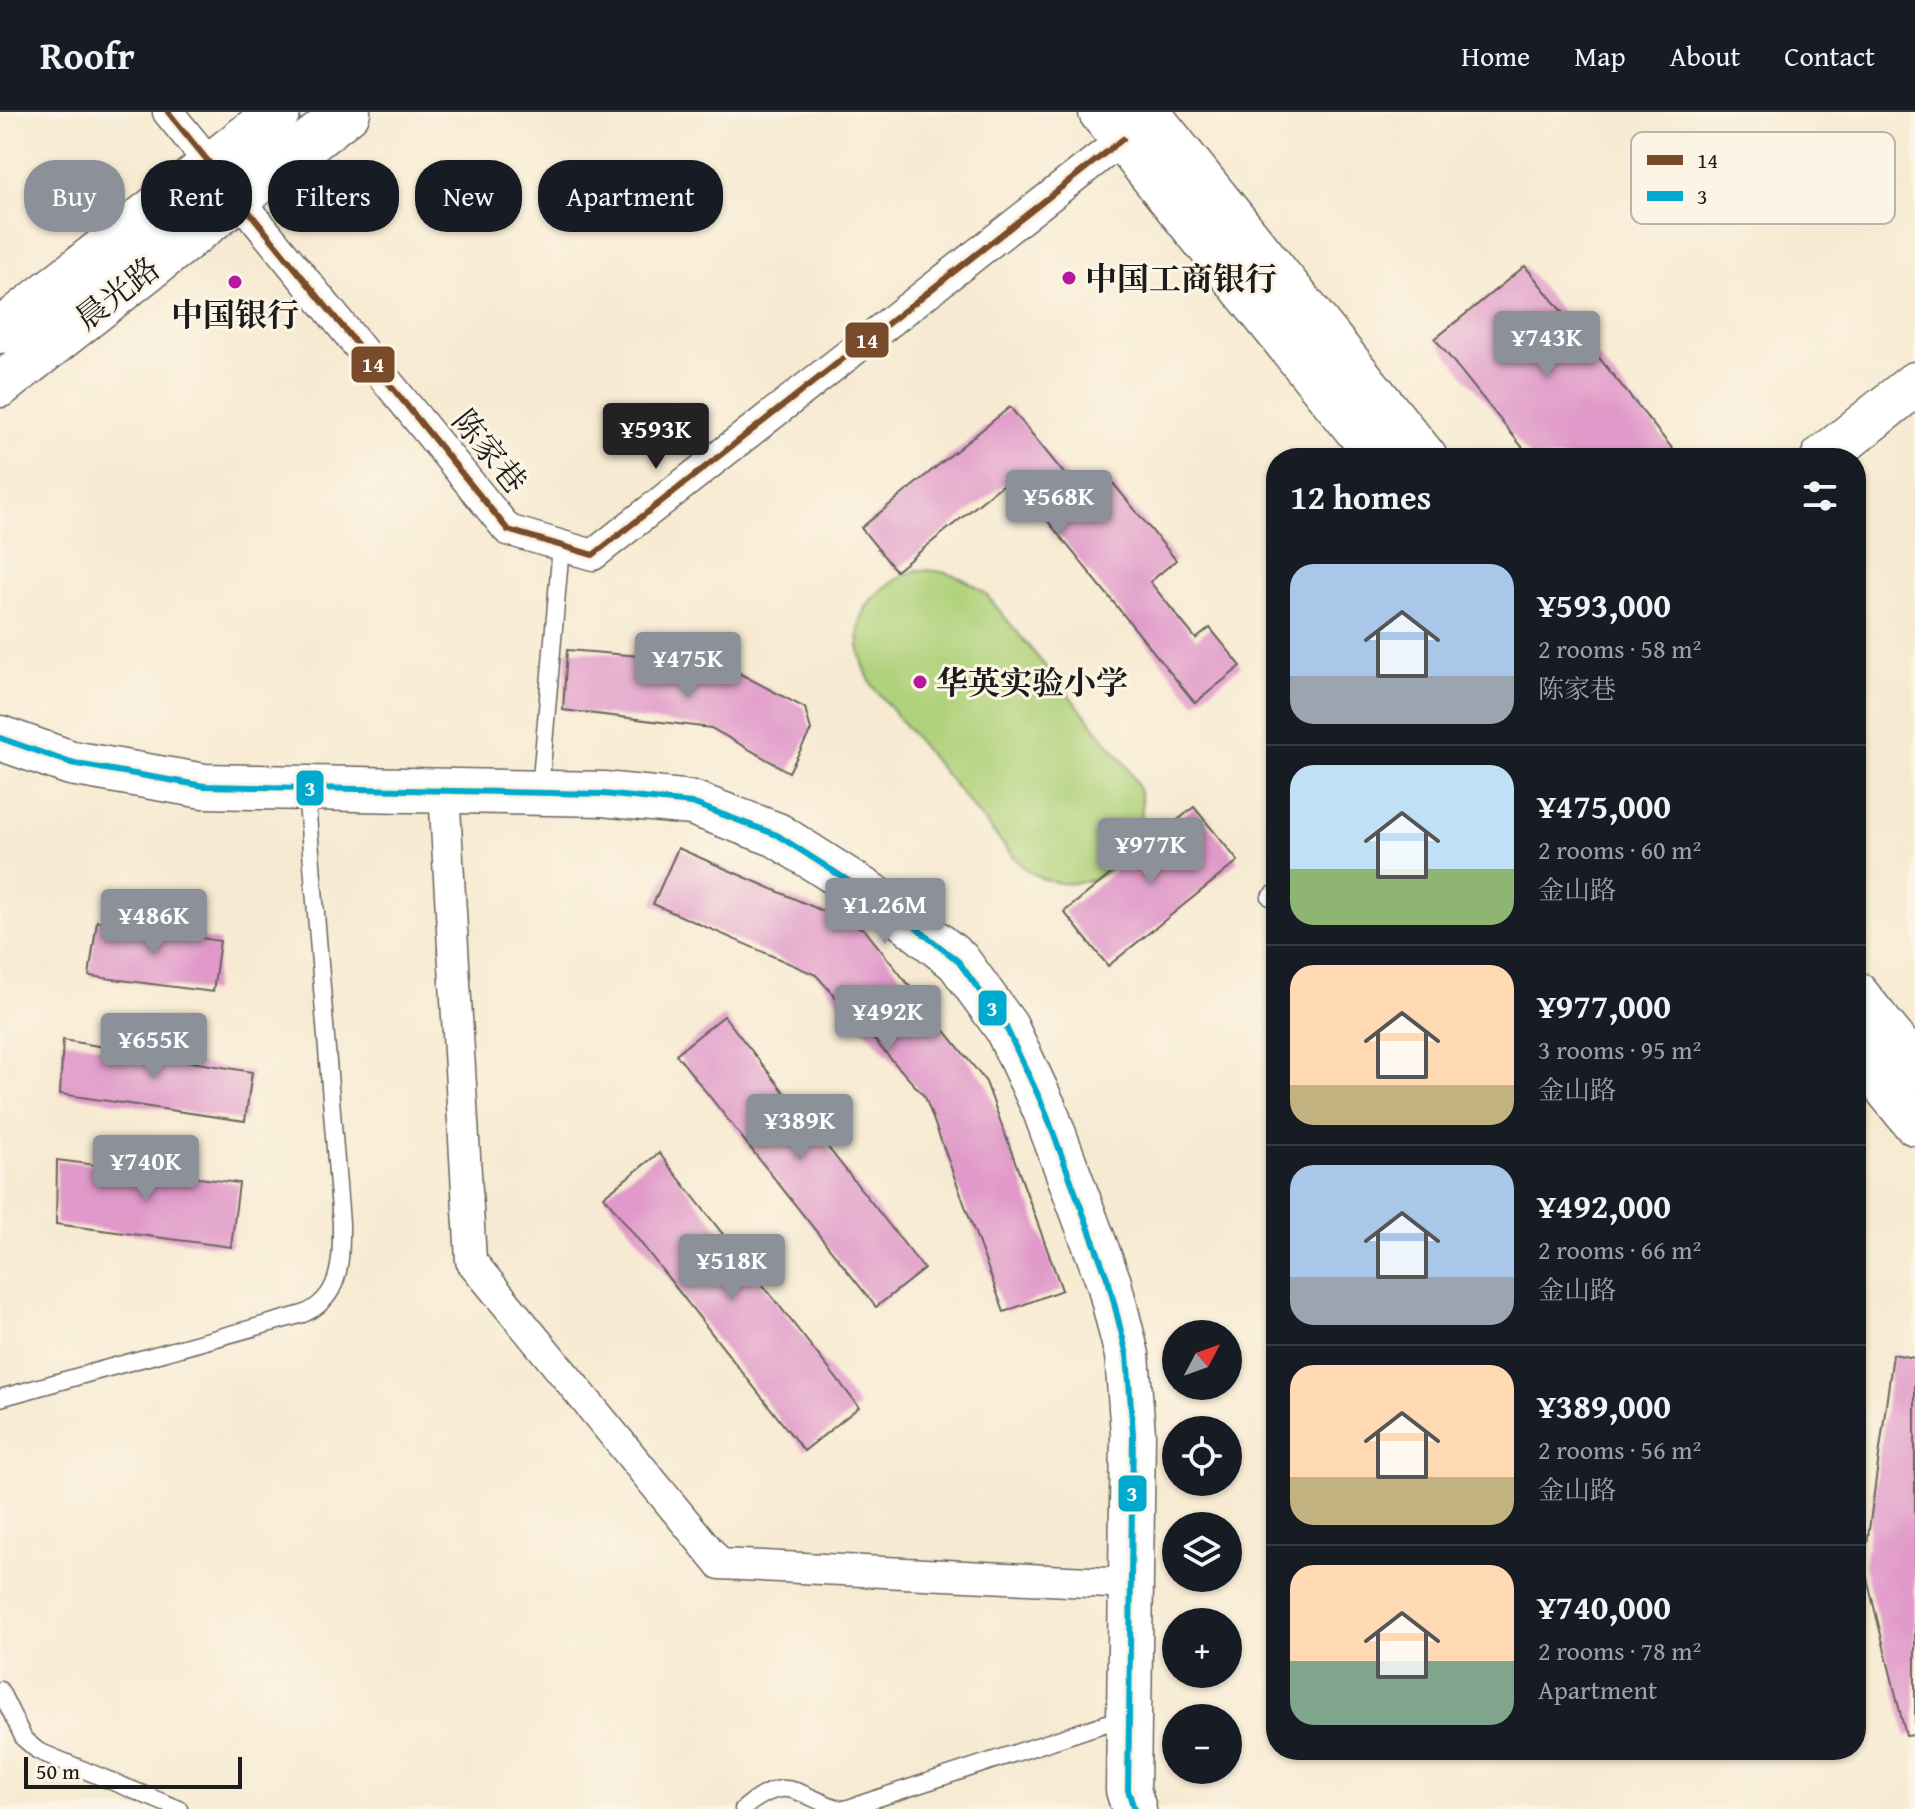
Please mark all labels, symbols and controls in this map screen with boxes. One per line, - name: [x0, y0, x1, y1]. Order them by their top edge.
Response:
- text: Roofr: [40, 27, 135, 83]
- text: Home: [1461, 35, 1530, 76]
- text: Map: [1574, 35, 1626, 76]
- text: About: [1670, 35, 1740, 76]
- text: Contact: [1784, 35, 1875, 76]
- legend: [1631, 132, 1895, 224]
- text: 14: [1697, 144, 1718, 176]
- chip: Buy: [24, 160, 125, 232]
- chip: Rent: [141, 160, 252, 232]
- chip: Filters: [268, 160, 399, 232]
- chip: New: [415, 160, 522, 232]
- chip: Apartment: [538, 160, 723, 232]
- text: 3: [1697, 180, 1708, 212]
- street label: 晨光路: [65, 245, 169, 341]
- place label: 中国工商银行: [1085, 255, 1277, 302]
- marker: 中国工商银行: [1060, 269, 1078, 287]
- marker: 中国银行: [226, 273, 244, 291]
- place label: 中国银行: [171, 291, 299, 338]
- pin: ¥743K: [1491, 311, 1603, 379]
- text: ¥743K: [1512, 317, 1582, 356]
- line badge: 14: [844, 321, 890, 359]
- text: 14: [856, 324, 878, 356]
- line badge: 14: [350, 345, 396, 384]
- text: 14: [362, 348, 384, 380]
- street label: 陈家巷: [442, 399, 538, 503]
- pin: ¥593K: [600, 403, 712, 471]
- text: ¥593K: [621, 409, 691, 448]
- pin: ¥568K: [1003, 470, 1115, 538]
- text: 12 homes: [1290, 472, 1431, 521]
- icon: filters: [1798, 474, 1842, 518]
- text: ¥568K: [1024, 476, 1094, 515]
- text: ¥593,000: [1538, 580, 1671, 629]
- icon: home: [1354, 596, 1450, 692]
- text: 2 rooms · 58 m²: [1538, 629, 1701, 668]
- pin: ¥475K: [632, 632, 744, 700]
- text: ¥475K: [653, 638, 723, 677]
- place label: 华英实验小学: [936, 659, 1128, 706]
- text: 陈家巷: [1538, 669, 1616, 708]
- marker: 华英实验小学: [911, 673, 929, 691]
- line badge: 3: [295, 769, 325, 807]
- text: 3: [304, 772, 316, 804]
- text: ¥475,000: [1538, 781, 1671, 830]
- icon: home: [1354, 797, 1450, 893]
- pin: ¥977K: [1095, 818, 1207, 886]
- text: ¥977K: [1116, 824, 1186, 863]
- text: 2 rooms · 60 m²: [1538, 830, 1701, 869]
- text: 金山路: [1538, 870, 1616, 909]
- pin: ¥1.26M: [820, 878, 950, 946]
- text: ¥1.26M: [843, 884, 927, 923]
- pin: ¥486K: [98, 889, 210, 957]
- text: ¥486K: [119, 895, 189, 934]
- text: ¥977,000: [1538, 981, 1671, 1030]
- pin: ¥492K: [832, 985, 944, 1053]
- line badge: 3: [977, 989, 1008, 1027]
- text: ¥492K: [853, 991, 923, 1030]
- text: 3: [986, 992, 998, 1024]
- icon: home: [1354, 997, 1450, 1093]
- pin: ¥655K: [98, 1013, 210, 1081]
- text: ¥655K: [119, 1019, 189, 1058]
- text: 3 rooms · 95 m²: [1538, 1030, 1701, 1069]
- text: 金山路: [1538, 1070, 1616, 1109]
- pin: ¥389K: [744, 1094, 856, 1162]
- text: ¥389K: [765, 1100, 835, 1139]
- pin: ¥740K: [90, 1135, 202, 1203]
- text: ¥740K: [111, 1141, 181, 1180]
- text: ¥492,000: [1538, 1181, 1671, 1230]
- icon: home: [1354, 1197, 1450, 1293]
- text: 2 rooms · 66 m²: [1538, 1230, 1701, 1269]
- pin: ¥518K: [676, 1234, 788, 1302]
- text: ¥518K: [697, 1240, 767, 1279]
- text: 金山路: [1538, 1270, 1616, 1309]
- north arrow: [1162, 1320, 1242, 1400]
- map controls: [1162, 1320, 1242, 1784]
- text: ¥389,000: [1538, 1381, 1671, 1430]
- icon: home: [1354, 1397, 1450, 1493]
- button: locate: [1162, 1416, 1242, 1496]
- text: 2 rooms · 56 m²: [1538, 1430, 1701, 1469]
- text: 金山路: [1538, 1470, 1616, 1509]
- line badge: 3: [1117, 1474, 1148, 1513]
- text: 3: [1126, 1477, 1138, 1509]
- button: layers: [1162, 1512, 1242, 1592]
- text: ¥740,000: [1538, 1582, 1671, 1631]
- icon: home: [1354, 1597, 1450, 1693]
- button: +: [1162, 1608, 1242, 1688]
- text: 2 rooms · 78 m²: [1538, 1631, 1701, 1670]
- text: Apartment: [1538, 1670, 1657, 1709]
- button: −: [1162, 1704, 1242, 1784]
- scale bar: [24, 1753, 242, 1789]
- text: 50 m: [36, 1755, 80, 1787]

